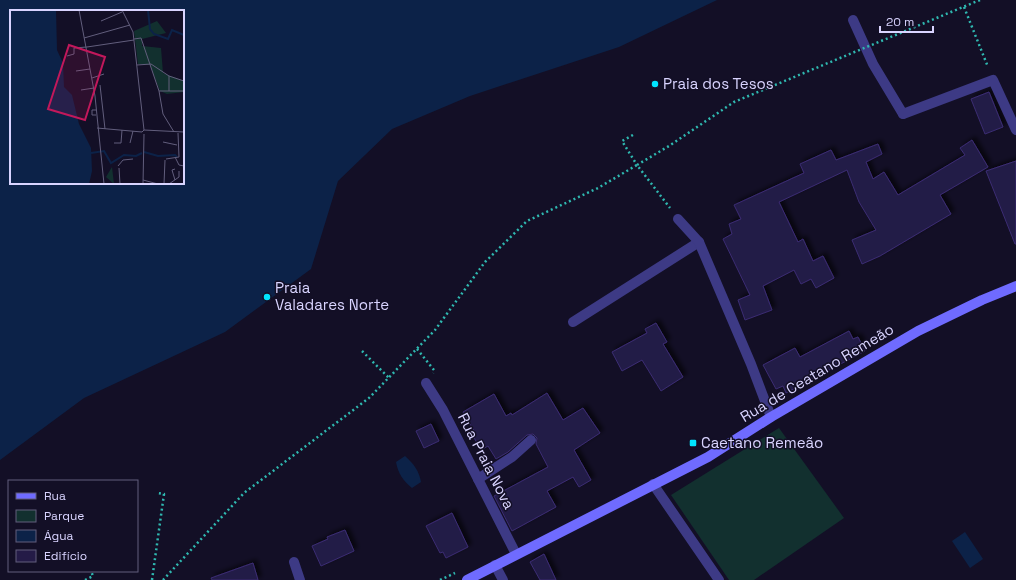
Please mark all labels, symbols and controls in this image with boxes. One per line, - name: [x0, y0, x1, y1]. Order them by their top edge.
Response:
- scale bar: [880, 8, 933, 34]
- inset map: [10, 10, 184, 184]
- text: 20 m: [886, 14, 914, 30]
- place label: Praia dos Tesos: [663, 74, 774, 93]
- marker: Praia dos Tesos: [650, 79, 660, 89]
- place label: Praia Valadares Norte: [275, 278, 389, 314]
- marker: Praia Valadares Norte: [262, 292, 272, 302]
- street label: Rua de Ceatano Remeão: [736, 319, 897, 426]
- street label: Rua Praia Nova: [454, 409, 519, 513]
- place label: Caetano Remeão: [701, 433, 823, 452]
- marker: Caetano Remeão: [688, 438, 698, 448]
- legend: [8, 480, 138, 572]
- text: Rua: [44, 488, 66, 504]
- text: Parque: [44, 508, 84, 524]
- text: Água: [44, 528, 74, 544]
- text: Edifício: [44, 548, 87, 564]

